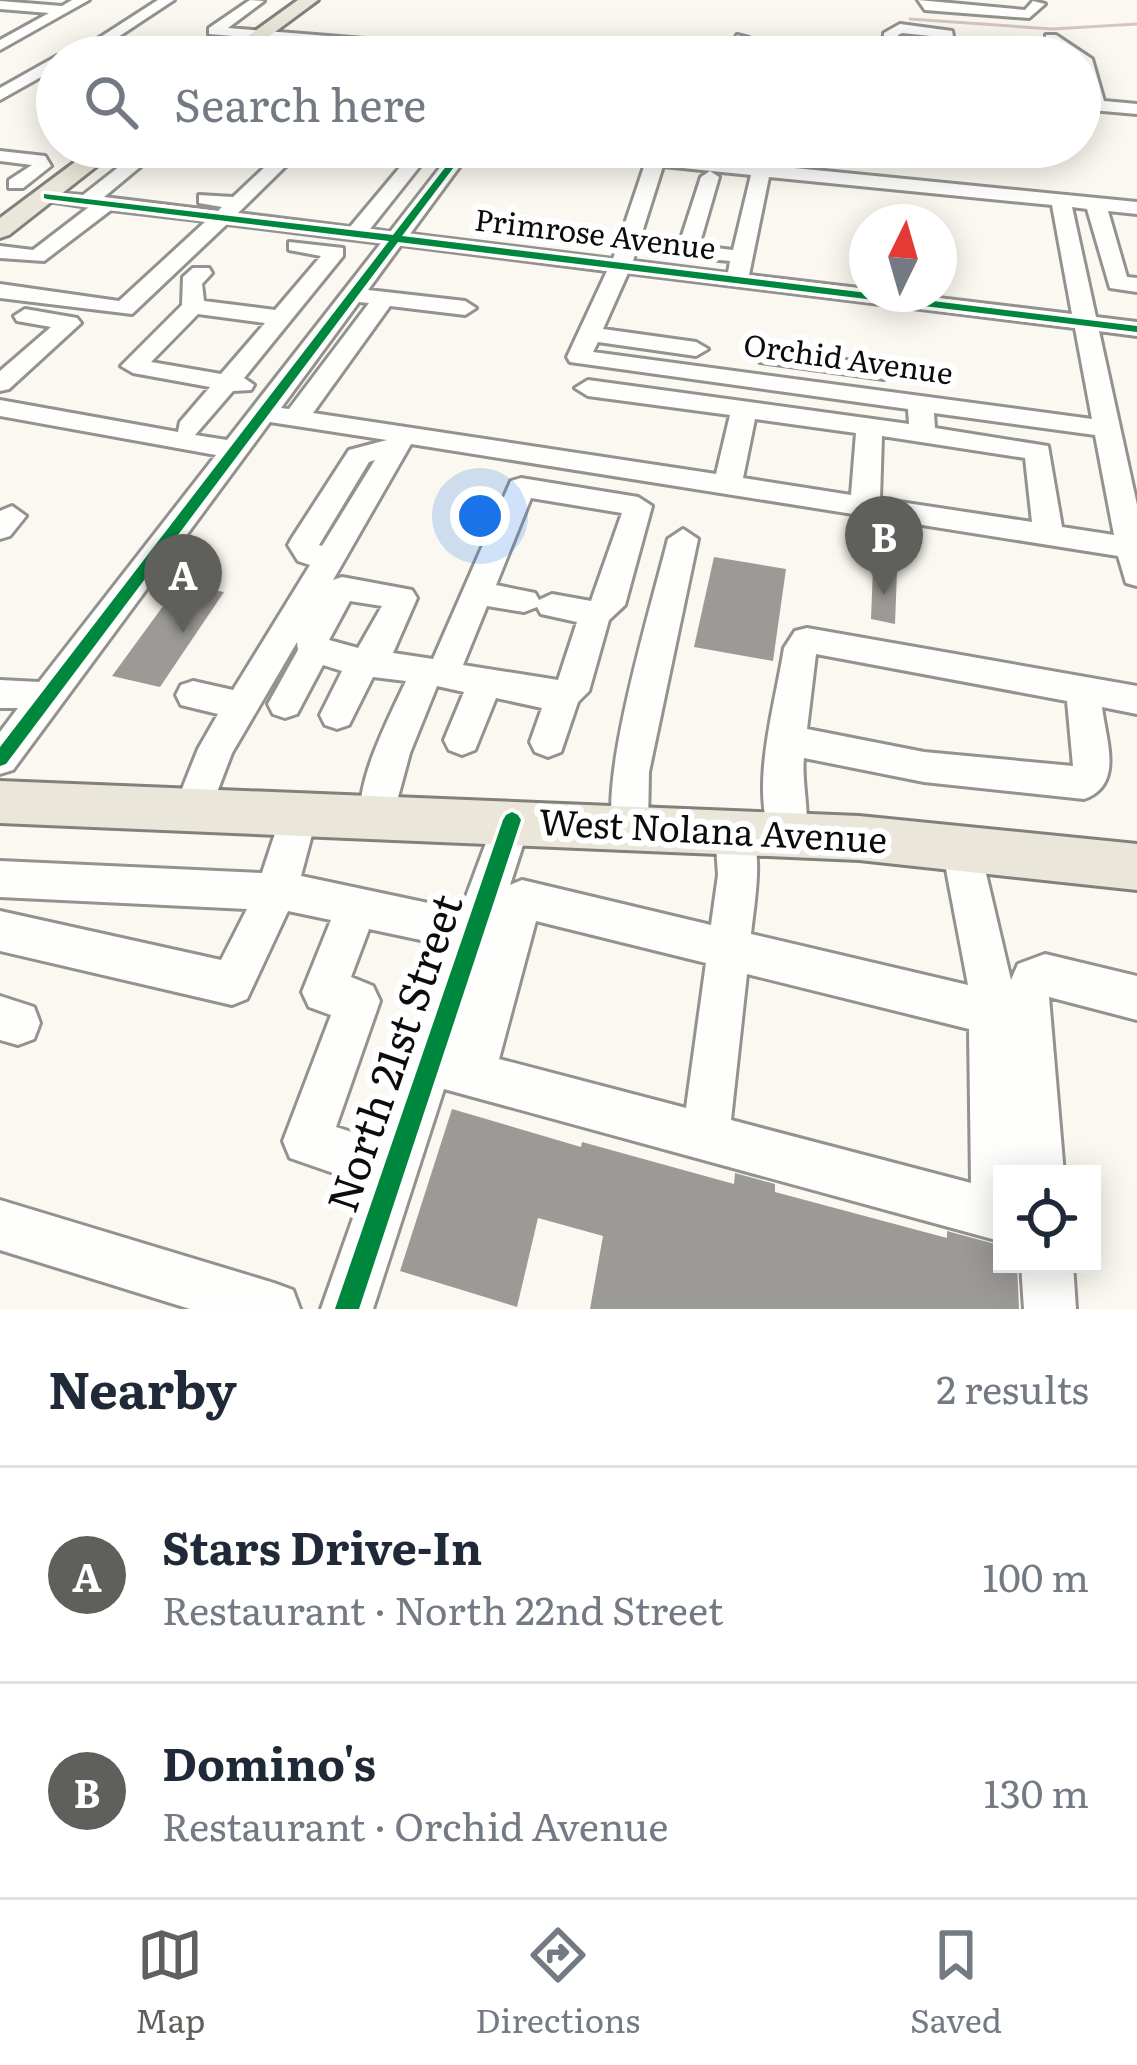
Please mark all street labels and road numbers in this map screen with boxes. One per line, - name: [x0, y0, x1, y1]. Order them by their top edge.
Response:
- street label: Primrose Avenue: [472, 195, 718, 269]
- street label: Orchid Avenue: [741, 321, 956, 393]
- street label: West Nolana Avenue: [538, 793, 889, 864]
- street label: North 21st Street: [309, 885, 476, 1219]

